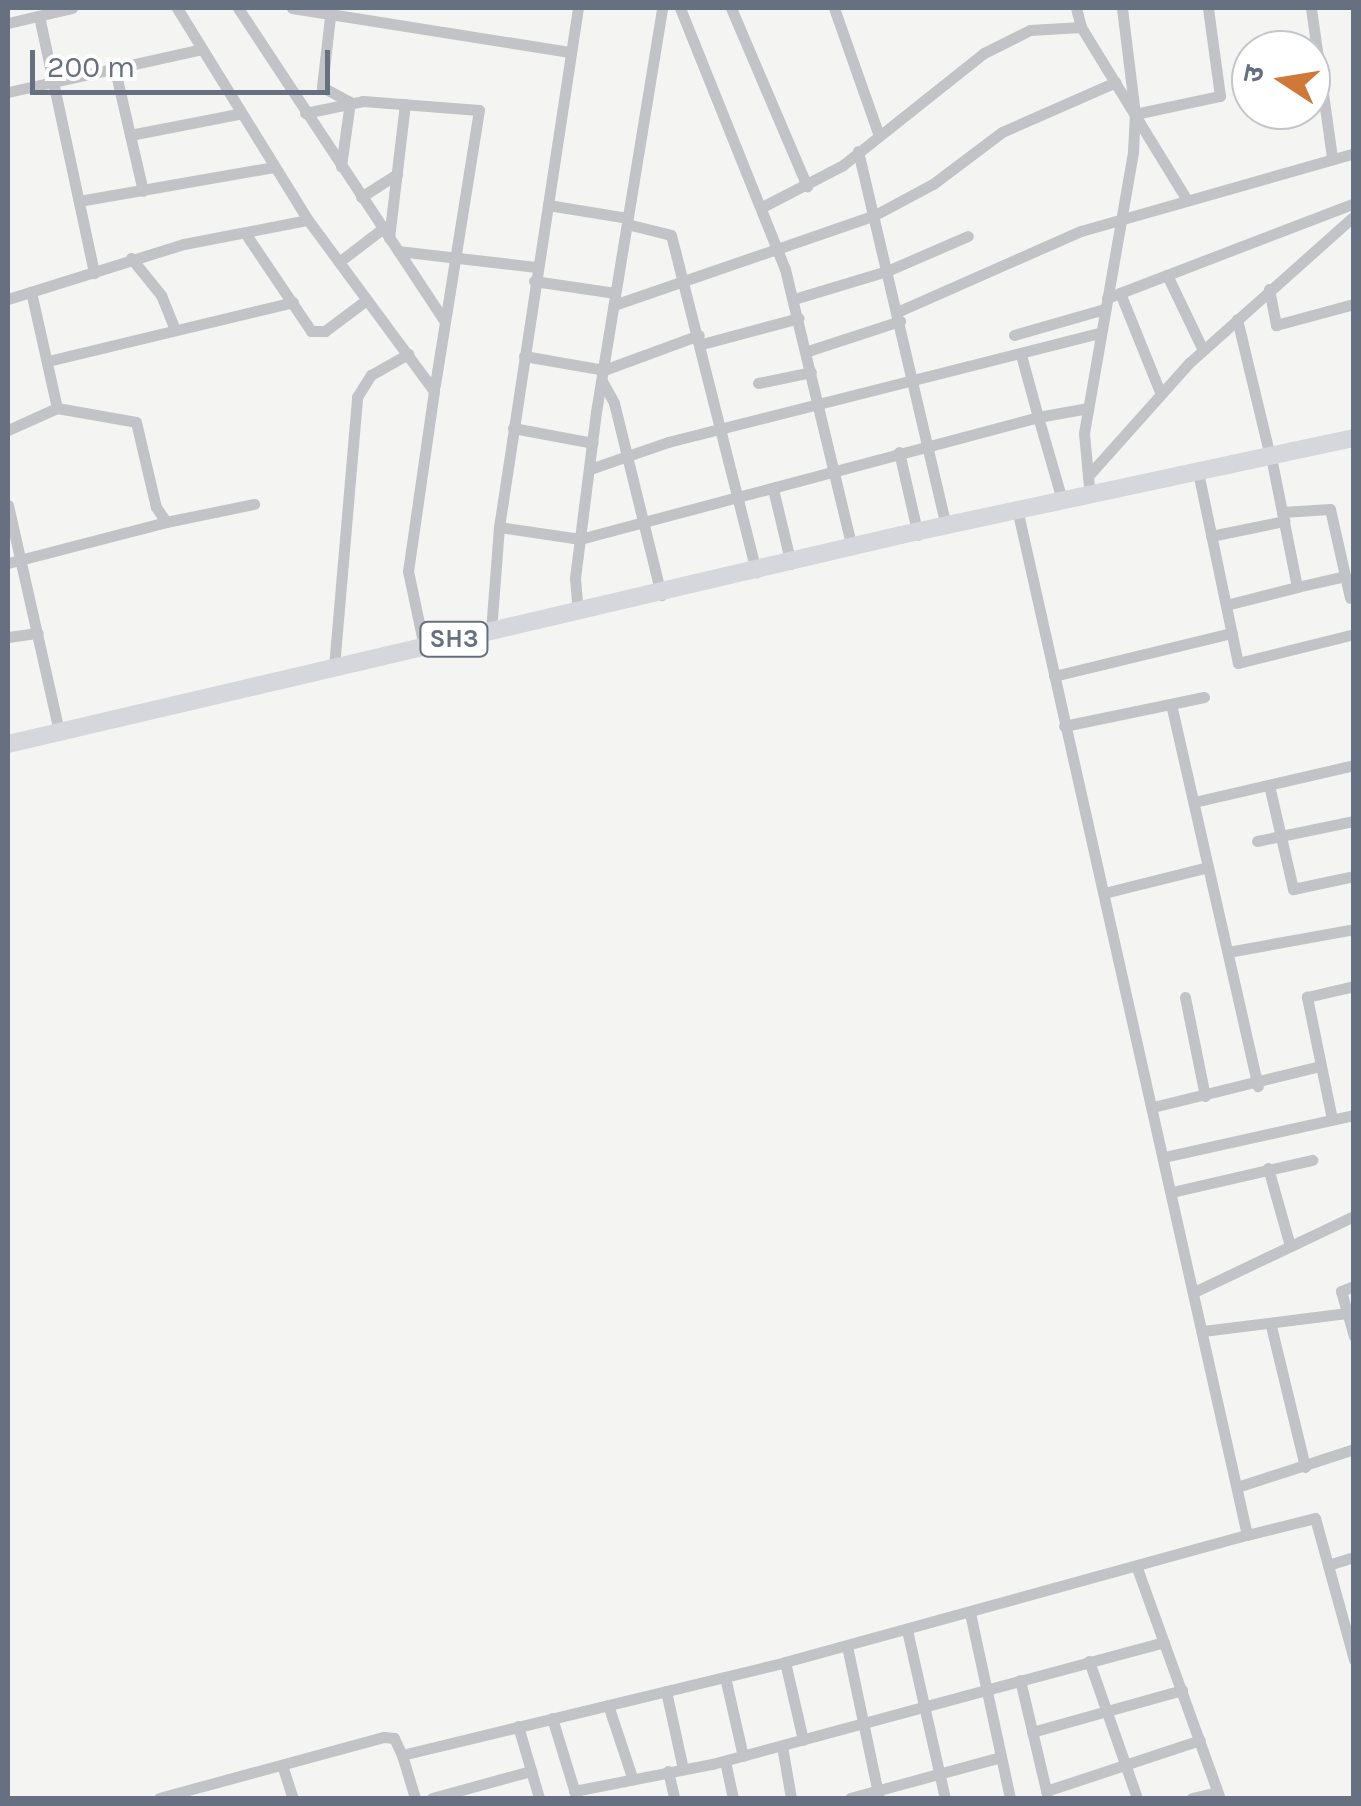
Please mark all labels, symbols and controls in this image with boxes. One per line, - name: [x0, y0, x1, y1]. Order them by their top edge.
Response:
- scale bar: [35, 30, 335, 92]
- north arrow: [1231, 30, 1331, 130]
- text: 200 m: [47, 49, 135, 85]
- text: उ: [1235, 63, 1271, 86]
- road number: SH3: [419, 619, 489, 659]

